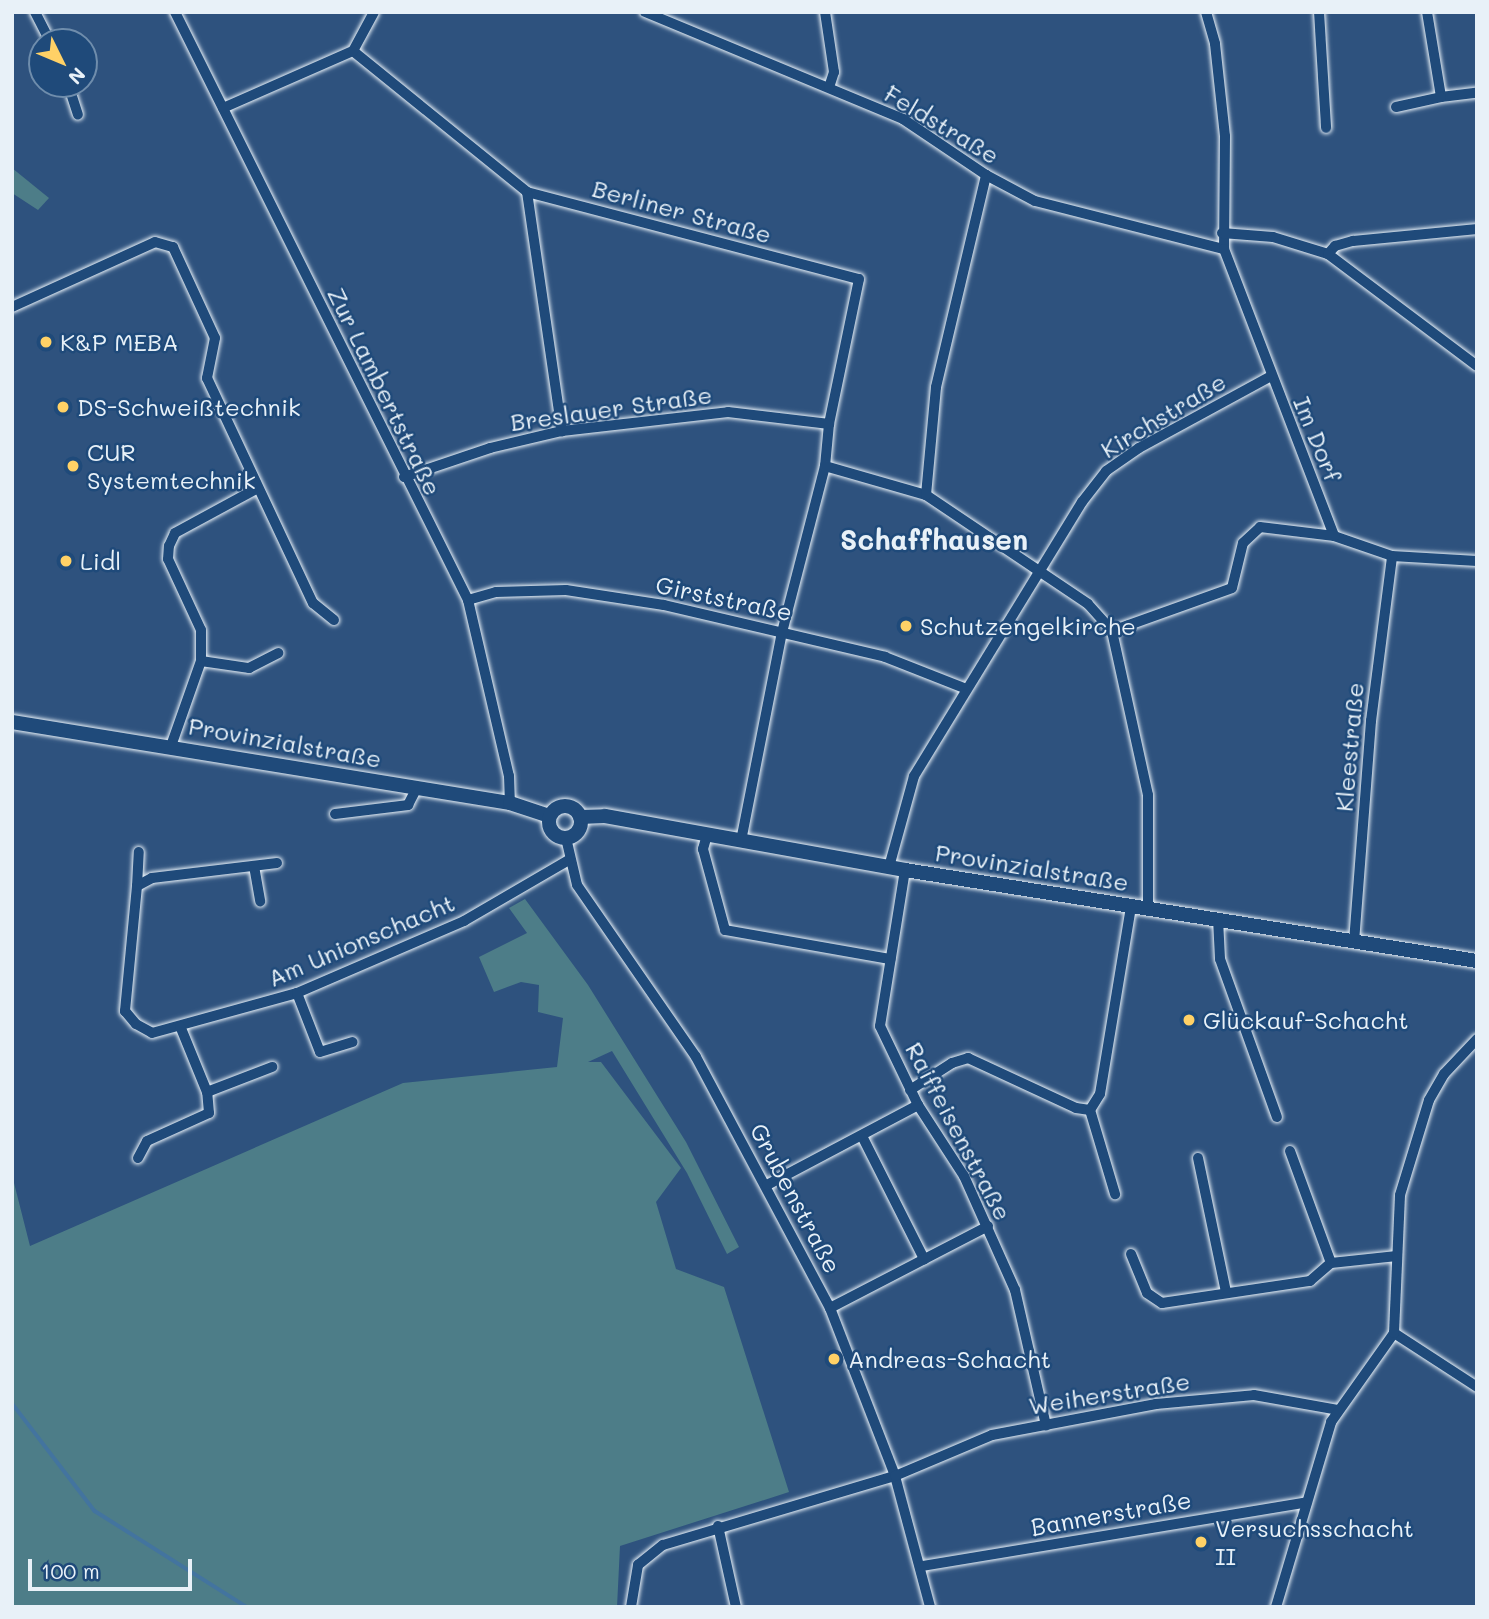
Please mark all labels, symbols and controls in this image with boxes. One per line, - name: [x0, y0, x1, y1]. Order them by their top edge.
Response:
- north arrow: [28, 28, 98, 98]
- text: N: [63, 62, 91, 90]
- street label: Feldstraße: [879, 78, 1005, 170]
- street label: Berliner Straße: [589, 173, 775, 249]
- street label: Zur Lambertstraße: [322, 282, 448, 500]
- place label: K&P MEBA: [60, 328, 179, 356]
- marker: K&P MEBA: [38, 334, 54, 350]
- street label: Kirchstraße: [1095, 366, 1231, 464]
- street label: Breslauer Straße: [508, 380, 714, 436]
- street label: Im Dorf: [1288, 392, 1348, 486]
- place label: DS-Schweißtechnik: [77, 393, 301, 421]
- marker: DS-Schweißtechnik: [55, 399, 71, 415]
- place label: CUR Systemtechnik: [87, 438, 256, 494]
- marker: CUR Systemtechnik: [65, 458, 81, 474]
- district label: Schaffhausen: [840, 522, 1028, 556]
- place label: Lidl: [80, 547, 121, 575]
- marker: Lidl: [58, 553, 74, 569]
- street label: Girststraße: [653, 569, 795, 627]
- place label: Schutzengelkirche: [920, 612, 1136, 640]
- marker: Schutzengelkirche: [898, 618, 914, 634]
- street label: Kleestraße: [1329, 681, 1369, 813]
- street label: Provinzialstraße: [186, 711, 384, 773]
- street label: Provinzialstraße: [933, 838, 1131, 896]
- street label: Am Unionschacht: [263, 888, 459, 992]
- place label: Glückauf-Schacht: [1203, 1006, 1409, 1034]
- marker: Glückauf-Schacht: [1181, 1012, 1197, 1028]
- street label: Raiffeisenstraße: [900, 1037, 1018, 1225]
- street label: Grubenstraße: [744, 1118, 848, 1278]
- place label: Andreas-Schacht: [848, 1345, 1051, 1373]
- marker: Andreas-Schacht: [826, 1351, 842, 1367]
- street label: Weiherstraße: [1026, 1366, 1192, 1420]
- street label: Bannerstraße: [1028, 1485, 1194, 1541]
- place label: Versuchsschacht II: [1215, 1514, 1414, 1570]
- marker: Versuchsschacht II: [1193, 1534, 1209, 1550]
- scale bar: [32, 1546, 196, 1590]
- text: 100 m: [41, 1557, 100, 1584]

